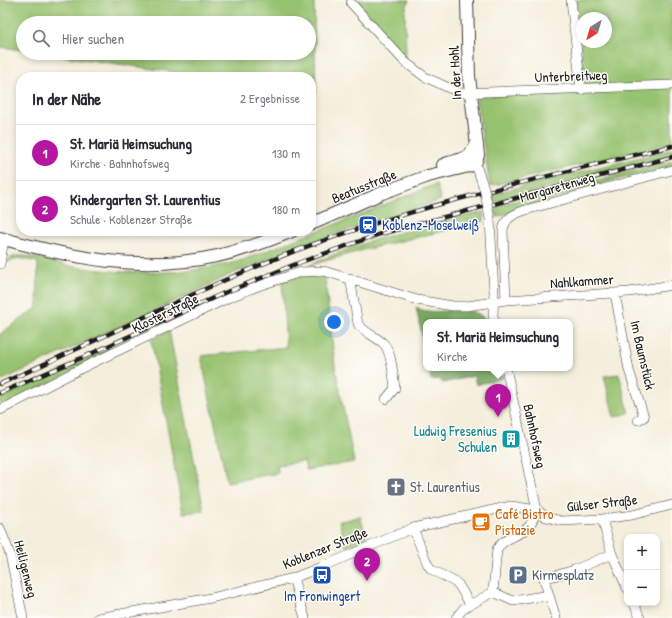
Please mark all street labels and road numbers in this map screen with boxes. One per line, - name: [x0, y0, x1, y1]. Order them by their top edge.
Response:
- street label: In der Hohl: [444, 45, 465, 101]
- street label: Unterbreitweg: [534, 65, 608, 87]
- street label: Beatusstraße: [329, 164, 400, 208]
- street label: Margaretenweg: [517, 167, 597, 207]
- street label: Nahlkammer: [549, 269, 615, 292]
- street label: Klosterstraße: [128, 288, 202, 338]
- street label: Im Baumstück: [626, 318, 661, 392]
- street label: Bahnhofsweg: [518, 402, 552, 470]
- street label: Gülser Straße: [566, 489, 639, 517]
- street label: Koblenzer Straße: [280, 522, 371, 574]
- street label: Heiligenweg: [9, 538, 43, 600]

